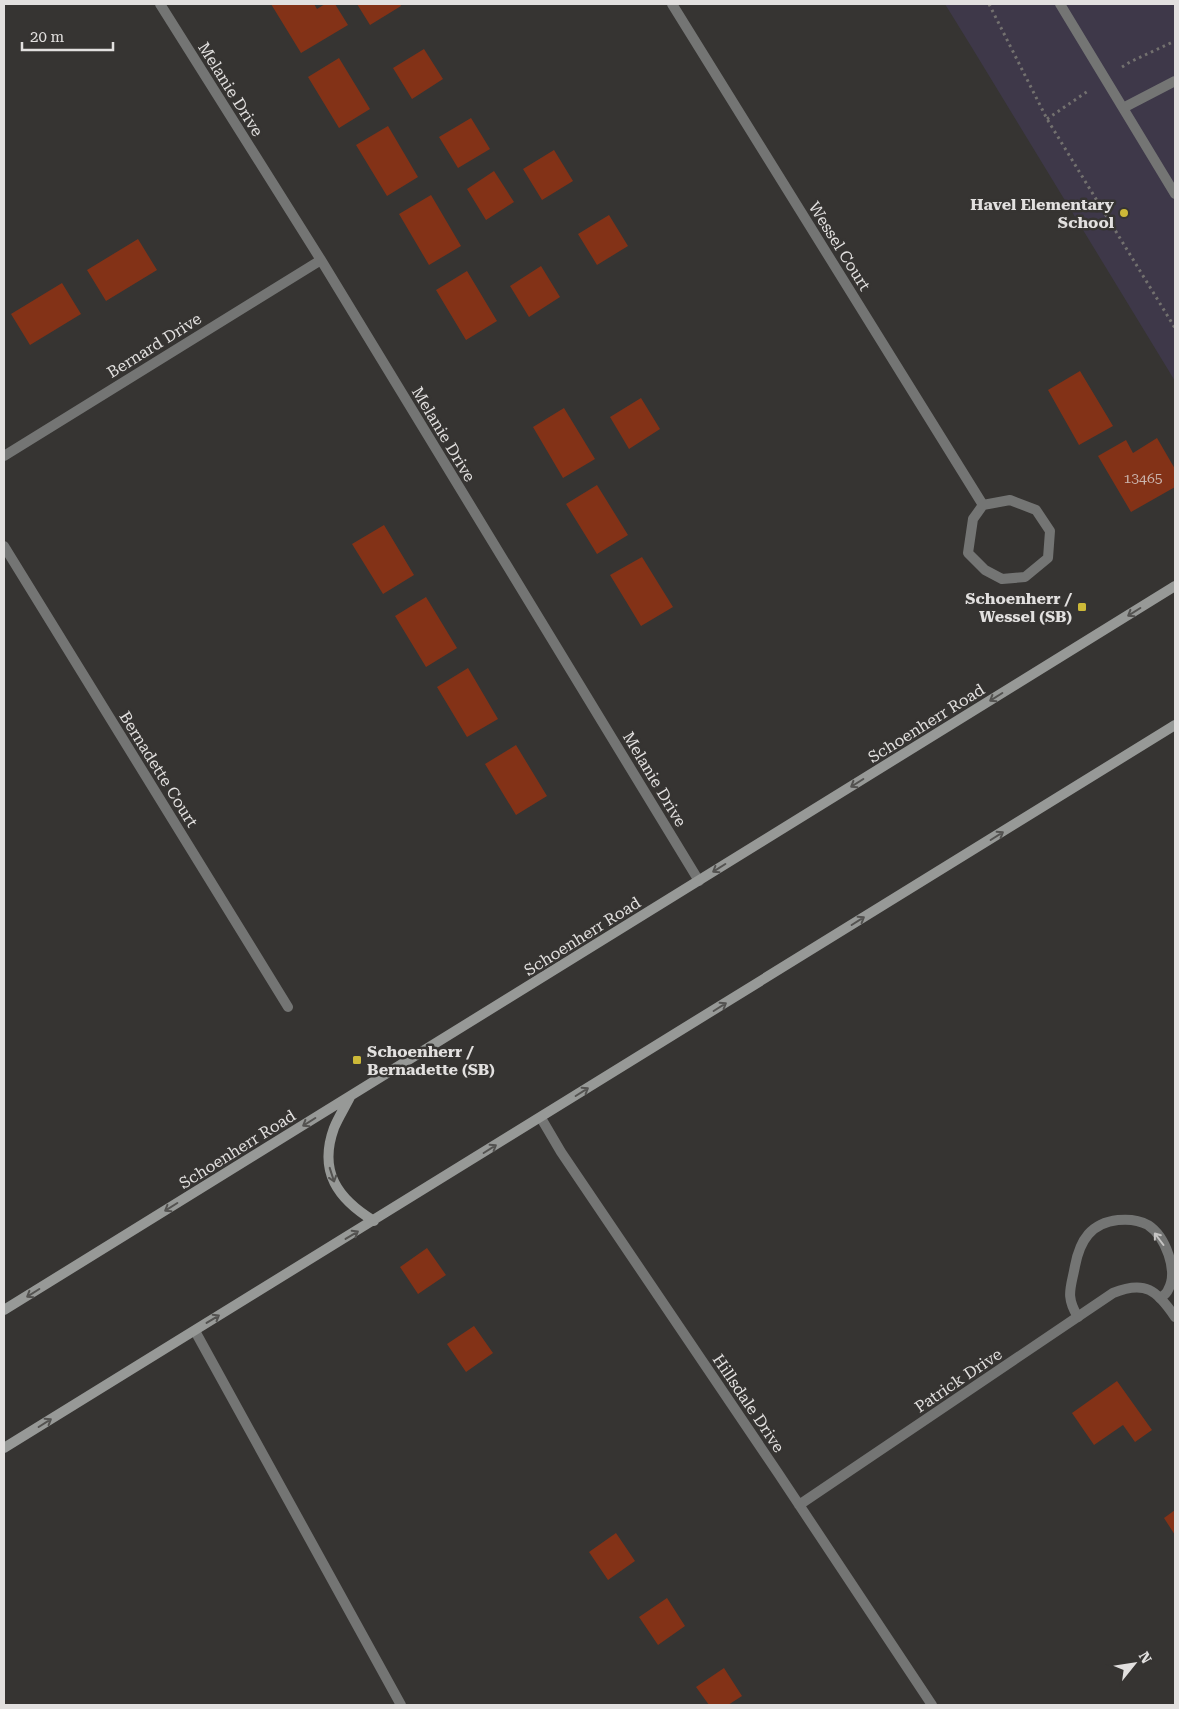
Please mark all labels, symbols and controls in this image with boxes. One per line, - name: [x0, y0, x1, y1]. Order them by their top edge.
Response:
- scale bar: [22, 20, 114, 52]
- text: 20 m: [30, 28, 65, 46]
- street label: Melanie Drive: [194, 39, 267, 140]
- place label: Havel Elementary School: [970, 195, 1115, 232]
- street label: Wessel Court: [805, 198, 874, 294]
- marker: Havel Elementary School: [1118, 207, 1130, 219]
- street label: Bernard Drive: [104, 309, 205, 382]
- street label: Melanie Drive: [408, 383, 479, 485]
- house number: 13465: [1123, 470, 1163, 486]
- place label: Schoenherr / Wessel (SB): [965, 589, 1073, 626]
- marker: Schoenherr / Wessel (SB): [1076, 601, 1088, 613]
- one-way arrow: [1127, 607, 1141, 617]
- street label: Schoenherr Road: [864, 680, 988, 767]
- one-way arrow: [989, 693, 1003, 703]
- street label: Bernadette Court: [115, 708, 202, 831]
- street label: Melanie Drive: [619, 728, 690, 830]
- one-way arrow: [851, 778, 865, 788]
- one-way arrow: [989, 830, 1003, 840]
- one-way arrow: [713, 864, 727, 874]
- street label: Schoenherr Road: [520, 893, 644, 980]
- one-way arrow: [851, 916, 865, 926]
- one-way arrow: [713, 1001, 727, 1011]
- place label: Schoenherr / Bernadette (SB): [367, 1042, 495, 1079]
- marker: Schoenherr / Bernadette (SB): [351, 1054, 363, 1066]
- one-way arrow: [575, 1087, 589, 1097]
- street label: Schoenherr Road: [175, 1106, 299, 1193]
- one-way arrow: [303, 1118, 317, 1128]
- one-way arrow: [483, 1144, 497, 1154]
- one-way arrow: [327, 1167, 337, 1183]
- one-way arrow: [164, 1202, 178, 1213]
- one-way arrow: [345, 1229, 359, 1239]
- one-way arrow: [1154, 1232, 1164, 1246]
- one-way arrow: [26, 1288, 40, 1298]
- one-way arrow: [206, 1314, 220, 1324]
- street label: Patrick Drive: [911, 1344, 1006, 1417]
- street label: Hillsdale Drive: [709, 1351, 789, 1456]
- one-way arrow: [38, 1417, 52, 1427]
- north arrow: [1109, 1639, 1159, 1689]
- text: N: [1136, 1649, 1155, 1666]

